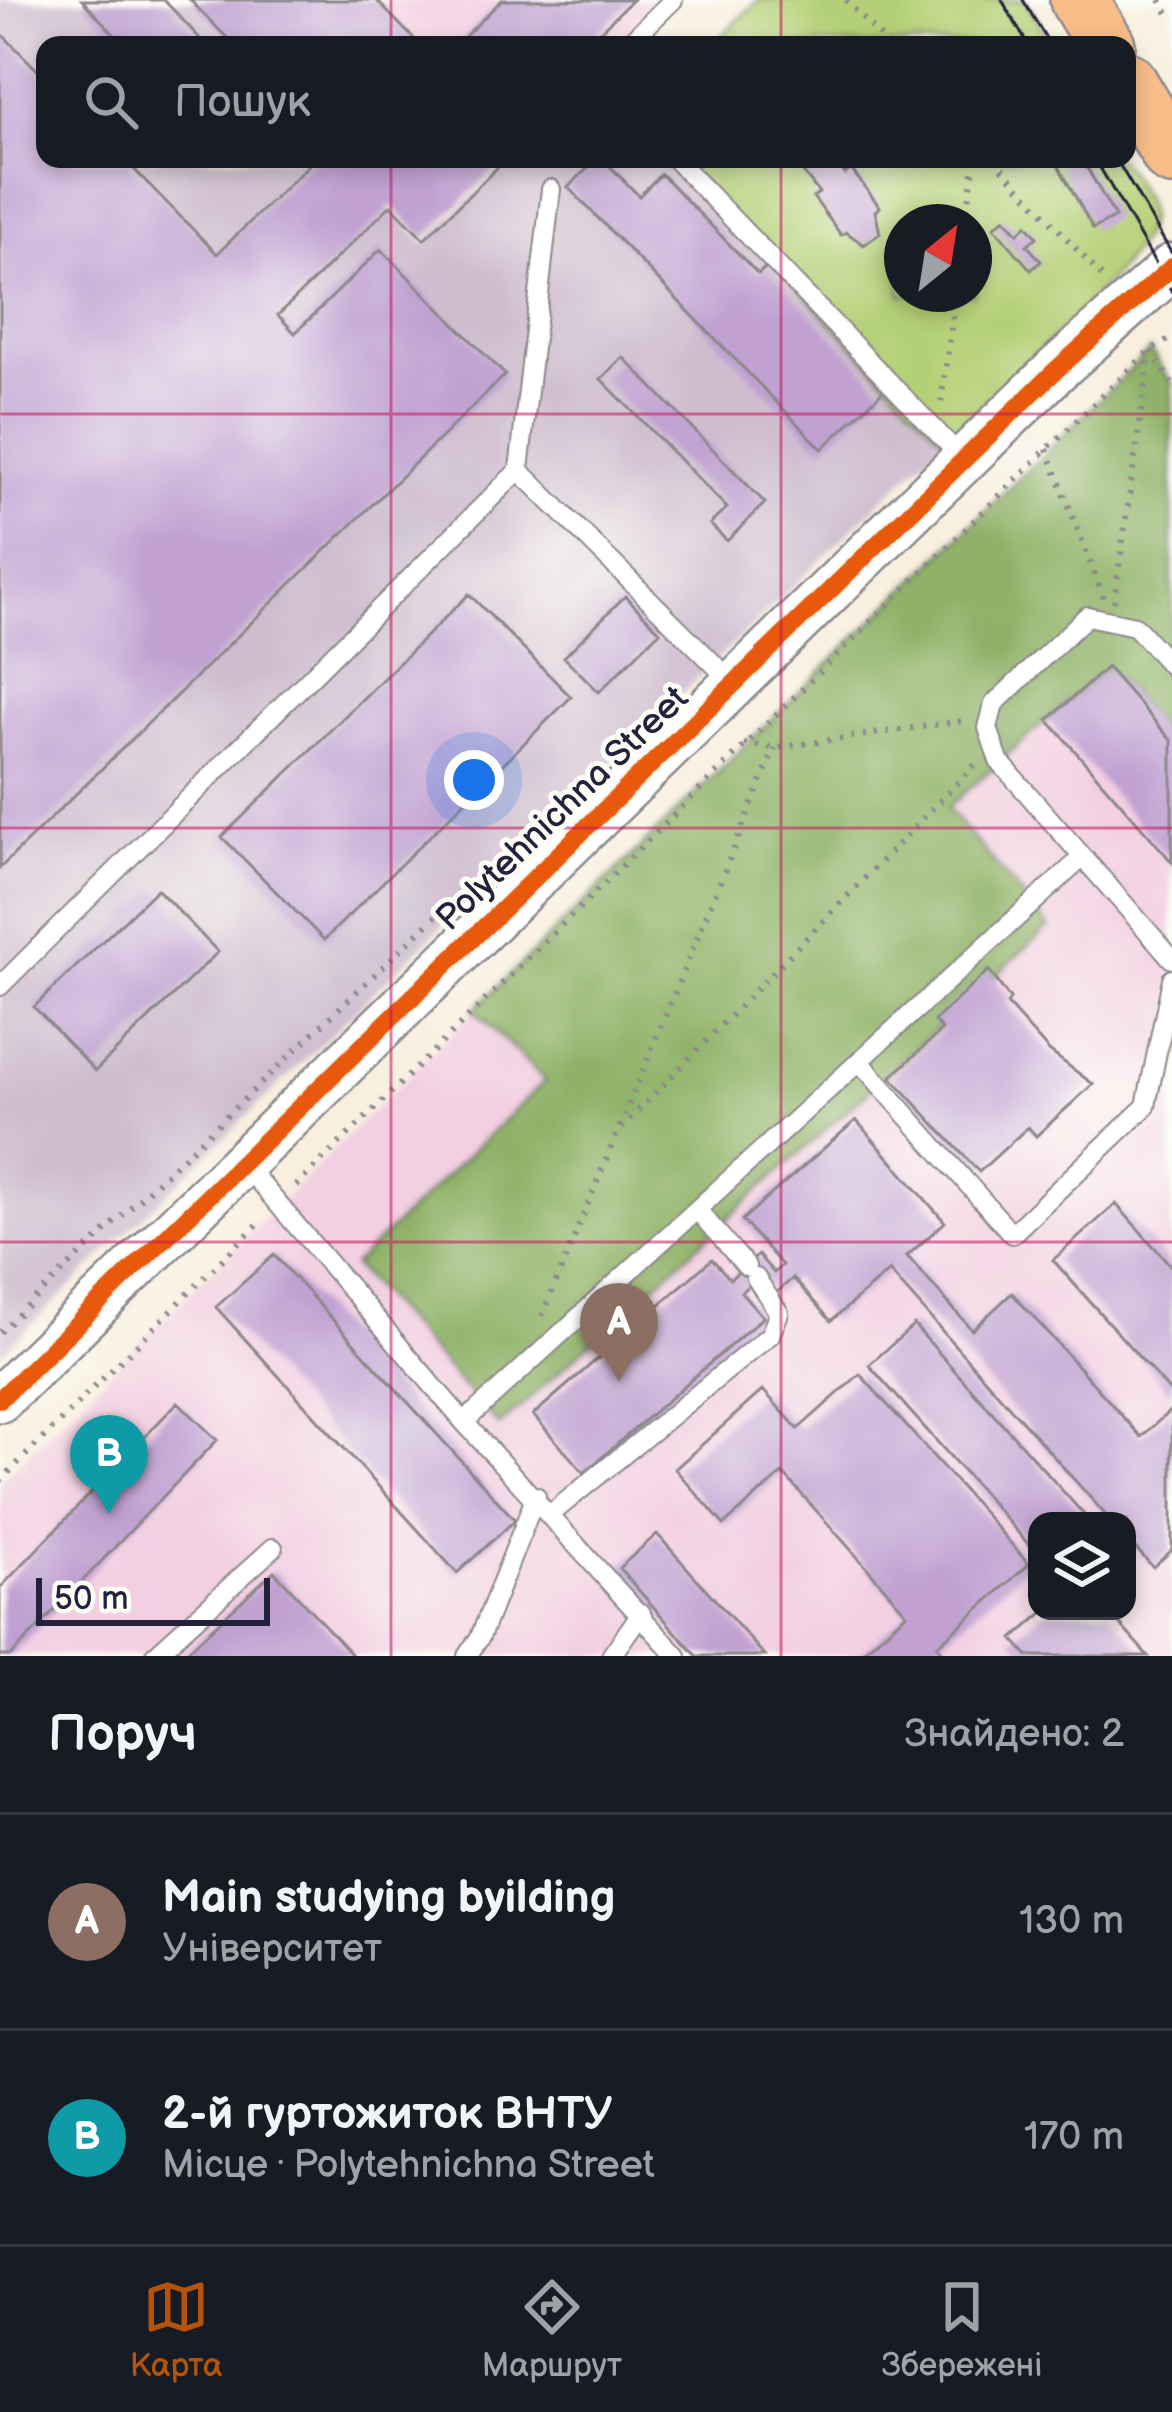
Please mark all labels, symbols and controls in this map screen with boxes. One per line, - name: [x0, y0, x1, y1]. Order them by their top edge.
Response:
- search box: [36, 36, 1136, 168]
- icon: search: [78, 69, 144, 135]
- text: Пошук: [174, 75, 311, 130]
- north arrow: [884, 204, 992, 312]
- street label: Polytehnichna Street: [428, 677, 698, 940]
- your location: [444, 750, 504, 810]
- pin: A: [580, 1283, 658, 1382]
- pin: B: [70, 1415, 148, 1514]
- map controls: [1028, 1512, 1136, 1620]
- button: layers: [1028, 1512, 1136, 1620]
- scale bar: [36, 1572, 270, 1625]
- text: 50 m: [54, 1579, 129, 1619]
- text: Поруч: [48, 1704, 197, 1765]
- text: Знайдено: 2: [904, 1711, 1124, 1758]
- text: Main studying byilding: [162, 1871, 615, 1926]
- text: A: [75, 1898, 99, 1945]
- text: 130 m: [1019, 1898, 1124, 1945]
- text: Університет: [162, 1926, 382, 1973]
- text: 2-й гуртожиток ВНТУ: [162, 2087, 612, 2142]
- text: B: [73, 2114, 101, 2161]
- text: 170 m: [1024, 2114, 1124, 2161]
- text: Місце · Polytehnichna Street: [162, 2142, 655, 2189]
- tab: Карта: [130, 2274, 223, 2386]
- tab: Маршрут: [482, 2274, 622, 2386]
- tab: Збережені: [881, 2274, 1042, 2386]

